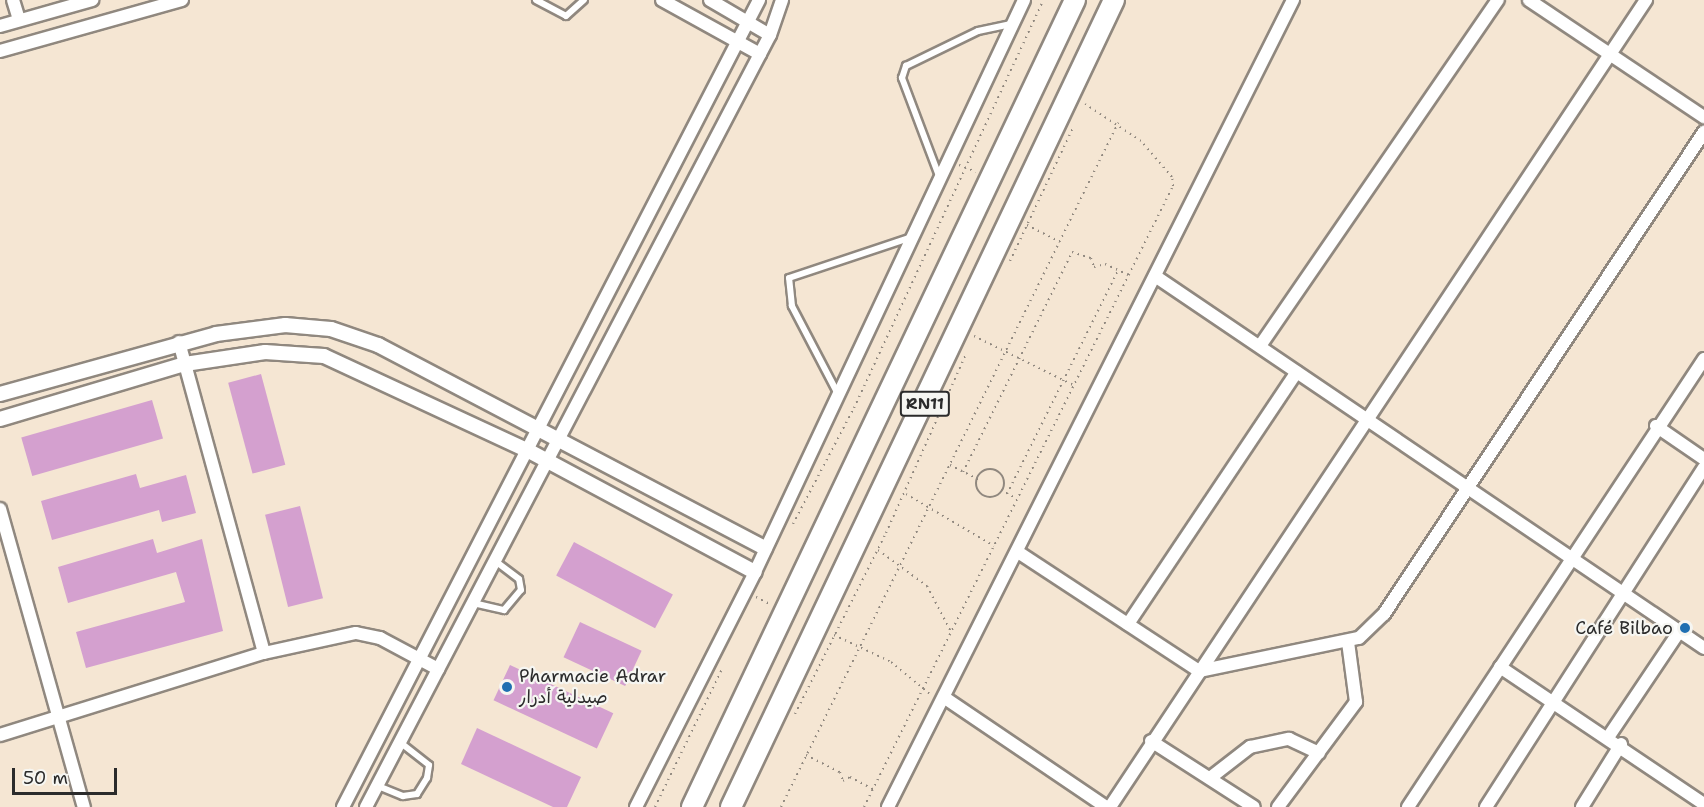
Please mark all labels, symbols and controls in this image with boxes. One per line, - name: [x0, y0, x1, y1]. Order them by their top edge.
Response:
- road number: RN11: [900, 391, 950, 417]
- place label: Café Bilbao: [1575, 617, 1673, 639]
- marker: Café Bilbao: [1678, 621, 1692, 635]
- place label: Pharmacie Adrar صيدلية أدرار: [519, 666, 666, 708]
- marker: Pharmacie Adrar صيدلية أدرار: [500, 680, 514, 694]
- scale bar: [15, 756, 120, 794]
- text: 50 m: [23, 766, 68, 790]

